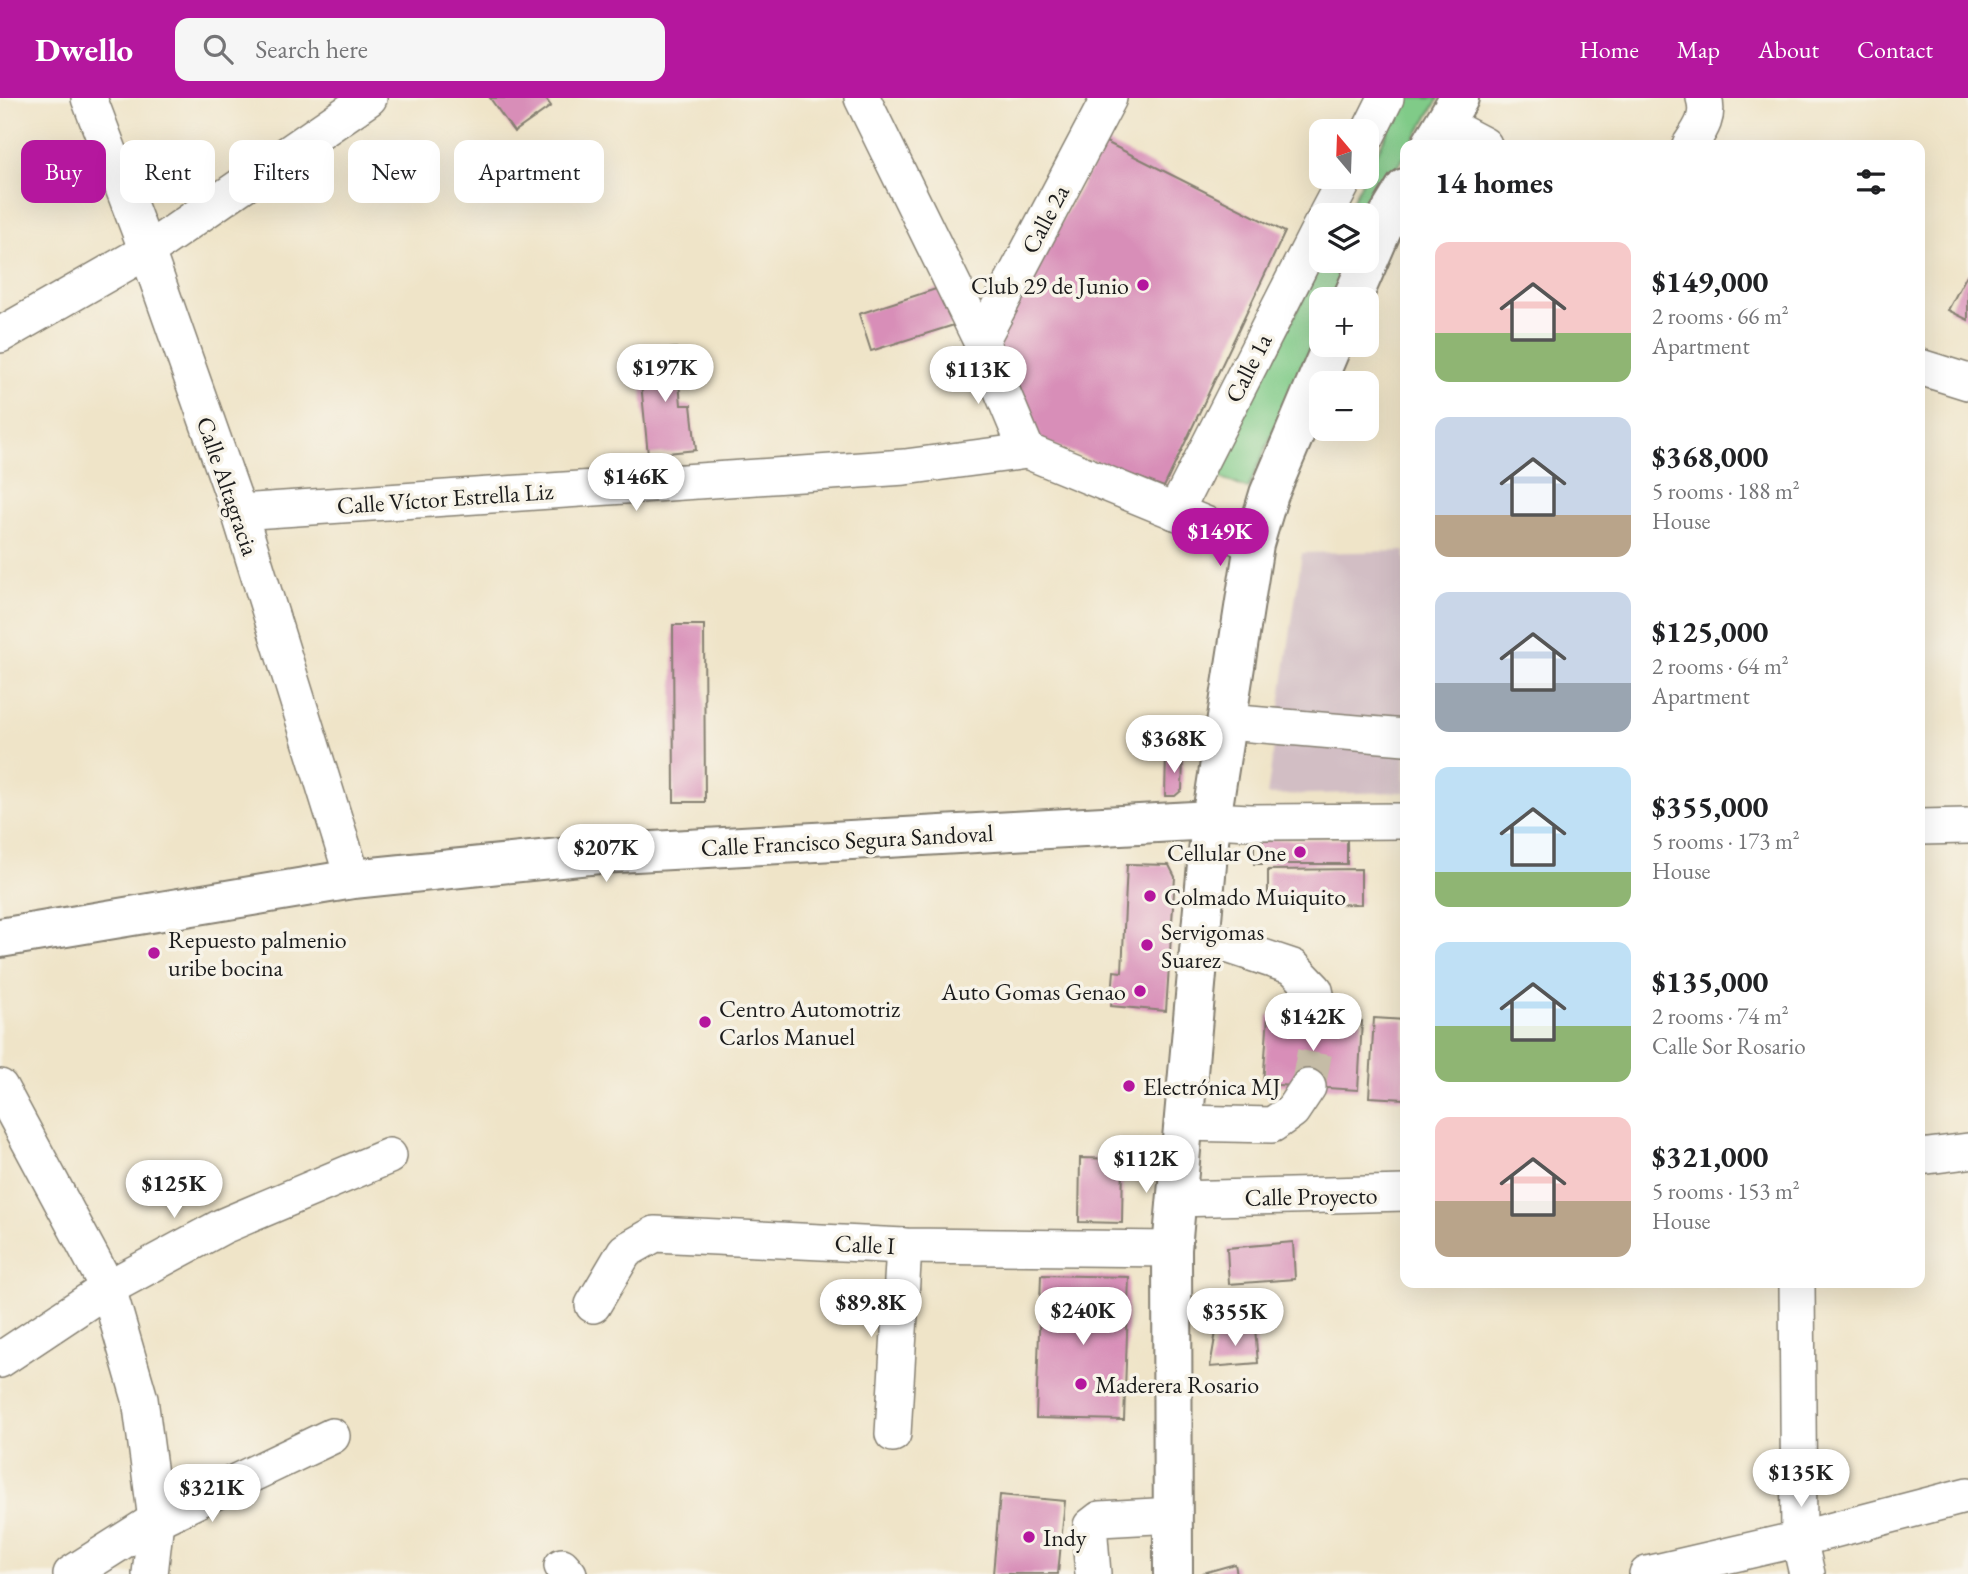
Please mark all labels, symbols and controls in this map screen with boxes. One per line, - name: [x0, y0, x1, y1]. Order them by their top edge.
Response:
- search box: [175, 18, 665, 81]
- text: Dwello: [35, 28, 133, 71]
- icon: search: [199, 30, 237, 68]
- text: Search here: [255, 32, 368, 66]
- text: Home: [1579, 34, 1639, 65]
- text: Map: [1677, 34, 1720, 65]
- text: About: [1758, 34, 1819, 65]
- text: Contact: [1857, 34, 1933, 65]
- north arrow: [1309, 119, 1379, 189]
- map controls: [1309, 119, 1379, 441]
- chip: Buy: [21, 140, 106, 203]
- chip: Rent: [120, 140, 215, 203]
- chip: Filters: [229, 140, 334, 203]
- chip: New: [348, 140, 440, 203]
- chip: Apartment: [454, 140, 604, 203]
- text: 14 homes: [1435, 163, 1553, 202]
- icon: filters: [1852, 163, 1890, 201]
- street label: Calle 2a: [1014, 179, 1076, 259]
- button: layers: [1309, 203, 1379, 273]
- text: $149,000: [1652, 262, 1768, 301]
- place label: Club 29 de Junio: [971, 270, 1129, 301]
- icon: home: [1491, 270, 1575, 354]
- marker: Club 29 de Junio: [1135, 277, 1151, 293]
- button: +: [1309, 287, 1379, 357]
- text: 2 rooms · 66 m²: [1652, 301, 1789, 331]
- street label: Calle 1a: [1218, 328, 1279, 408]
- text: Apartment: [1652, 331, 1750, 361]
- pin: $197K: [616, 344, 714, 404]
- pin: $113K: [929, 346, 1027, 406]
- text: $197K: [633, 352, 697, 382]
- text: $113K: [946, 354, 1010, 384]
- button: −: [1309, 371, 1379, 441]
- street label: Calle Altagracia: [190, 412, 266, 560]
- text: $368,000: [1652, 437, 1768, 476]
- icon: home: [1491, 445, 1575, 529]
- pin: $146K: [587, 454, 685, 513]
- text: $146K: [604, 461, 668, 491]
- street label: Calle Víctor Estrella Liz: [336, 475, 554, 521]
- text: 5 rooms · 188 m²: [1652, 476, 1800, 506]
- text: House: [1652, 506, 1711, 536]
- pin: $149K: [1171, 508, 1269, 568]
- text: $149K: [1188, 516, 1252, 546]
- text: $125,000: [1652, 612, 1768, 651]
- icon: home: [1491, 620, 1575, 704]
- text: 2 rooms · 64 m²: [1652, 651, 1789, 681]
- text: Apartment: [1652, 681, 1750, 711]
- pin: $368K: [1125, 716, 1223, 775]
- text: $368K: [1142, 723, 1206, 753]
- text: $355,000: [1652, 787, 1768, 826]
- icon: home: [1491, 795, 1575, 879]
- street label: Calle Francisco Segura Sandoval: [700, 817, 994, 863]
- pin: $207K: [557, 824, 655, 884]
- text: 5 rooms · 173 m²: [1652, 826, 1800, 856]
- text: $207K: [574, 832, 638, 862]
- place label: Cellular One: [1167, 837, 1286, 868]
- marker: Cellular One: [1292, 844, 1308, 860]
- text: House: [1652, 856, 1711, 886]
- place label: Colmado Muiquito: [1164, 881, 1346, 912]
- marker: Colmado Muiquito: [1142, 888, 1158, 904]
- place label: Servigomas Suarez: [1161, 916, 1264, 975]
- place label: Repuesto palmenio uribe bocina: [168, 924, 347, 983]
- marker: Servigomas Suarez: [1139, 937, 1155, 953]
- marker: Repuesto palmenio uribe bocina: [146, 945, 162, 961]
- text: $135,000: [1652, 962, 1768, 1001]
- icon: home: [1491, 970, 1575, 1054]
- place label: Auto Gomas Genao: [940, 976, 1126, 1007]
- marker: Auto Gomas Genao: [1132, 983, 1148, 999]
- place label: Centro Automotriz Carlos Manuel: [719, 993, 900, 1052]
- pin: $142K: [1264, 993, 1362, 1053]
- text: $142K: [1281, 1001, 1345, 1031]
- text: 2 rooms · 74 m²: [1652, 1001, 1789, 1031]
- marker: Centro Automotriz Carlos Manuel: [697, 1014, 713, 1030]
- text: Calle Sor Rosario: [1652, 1031, 1806, 1061]
- place label: Electrónica MJ: [1143, 1071, 1281, 1102]
- marker: Electrónica MJ: [1121, 1078, 1137, 1094]
- pin: $112K: [1097, 1136, 1195, 1195]
- text: $321,000: [1652, 1137, 1768, 1176]
- text: $112K: [1114, 1143, 1178, 1173]
- icon: home: [1491, 1145, 1575, 1229]
- pin: $125K: [125, 1160, 223, 1220]
- text: $125K: [142, 1168, 206, 1198]
- text: 5 rooms · 153 m²: [1652, 1176, 1800, 1206]
- street label: Calle Proyecto: [1244, 1179, 1378, 1213]
- text: House: [1652, 1206, 1711, 1236]
- street label: Calle I: [834, 1227, 896, 1261]
- pin: $89.8K: [814, 1280, 928, 1339]
- text: $89.8K: [836, 1287, 906, 1317]
- pin: $240K: [1034, 1288, 1132, 1347]
- pin: $355K: [1186, 1288, 1284, 1348]
- text: $240K: [1051, 1295, 1115, 1325]
- text: $355K: [1203, 1296, 1267, 1326]
- place label: Maderera Rosario: [1095, 1369, 1259, 1400]
- marker: Maderera Rosario: [1073, 1376, 1089, 1392]
- pin: $135K: [1752, 1450, 1850, 1509]
- text: $135K: [1769, 1457, 1833, 1487]
- pin: $321K: [163, 1464, 261, 1524]
- text: $321K: [180, 1472, 244, 1502]
- place label: Indy: [1043, 1522, 1087, 1553]
- marker: Indy: [1021, 1529, 1037, 1545]

